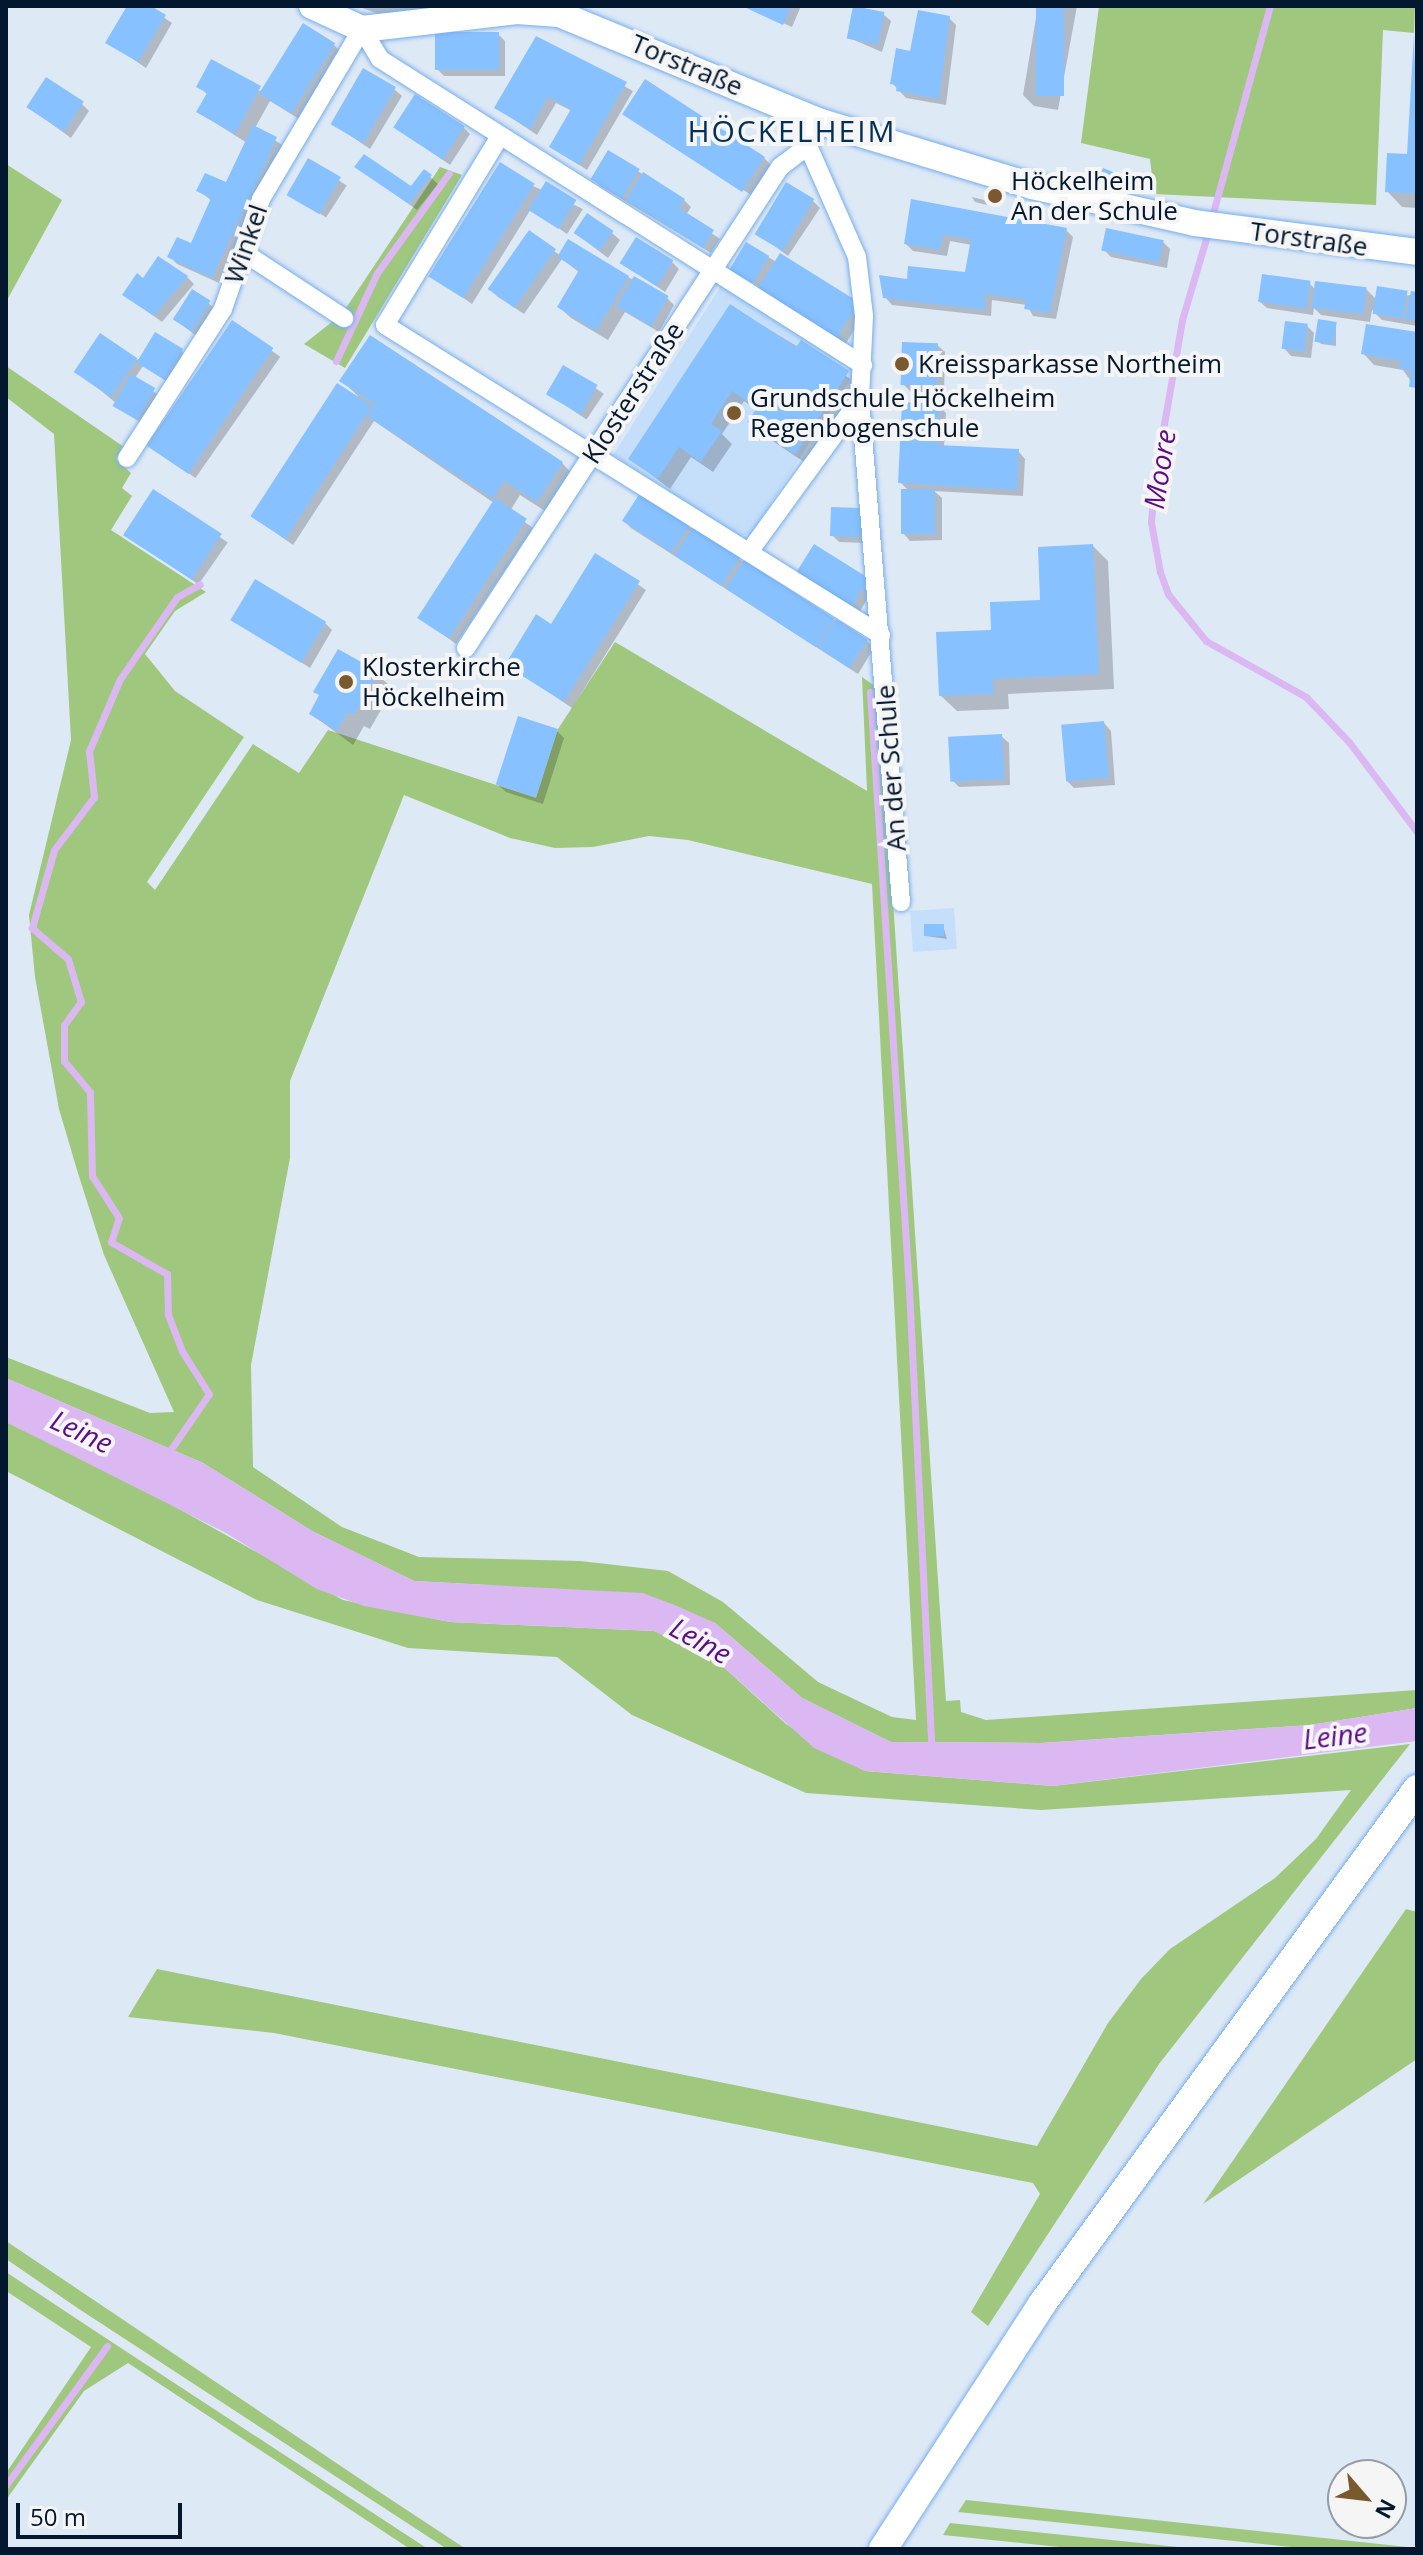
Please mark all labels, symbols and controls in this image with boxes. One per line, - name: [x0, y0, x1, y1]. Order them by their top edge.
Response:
- street label: Torstraße: [627, 28, 747, 102]
- district label: HÖCKELHEIM: [687, 113, 897, 149]
- place label: Höckelheim An der Schule: [1011, 165, 1178, 226]
- marker: Höckelheim An der Schule: [986, 187, 1004, 205]
- street label: Winkel: [218, 200, 274, 288]
- street label: Torstraße: [1248, 215, 1370, 263]
- street label: Klosterstraße: [576, 316, 690, 470]
- place label: Kreissparkasse Northeim: [918, 348, 1222, 380]
- marker: Kreissparkasse Northeim: [893, 355, 911, 373]
- place label: Grundschule Höckelheim Regenbogenschule: [750, 382, 1055, 444]
- marker: Grundschule Höckelheim Regenbogenschule: [725, 404, 743, 422]
- water label: Moore: [1136, 427, 1182, 511]
- place label: Klosterkirche Höckelheim: [362, 651, 521, 712]
- marker: Klosterkirche Höckelheim: [337, 673, 355, 691]
- street label: An der Schule: [870, 684, 912, 852]
- water label: Leine: [46, 1402, 118, 1460]
- water label: Leine: [665, 1610, 737, 1670]
- water label: Leine: [1301, 1714, 1369, 1756]
- north arrow: [1327, 2459, 1407, 2539]
- scale bar: [20, 2487, 186, 2537]
- text: N: [1369, 2494, 1404, 2524]
- text: 50 m: [30, 2500, 86, 2533]

